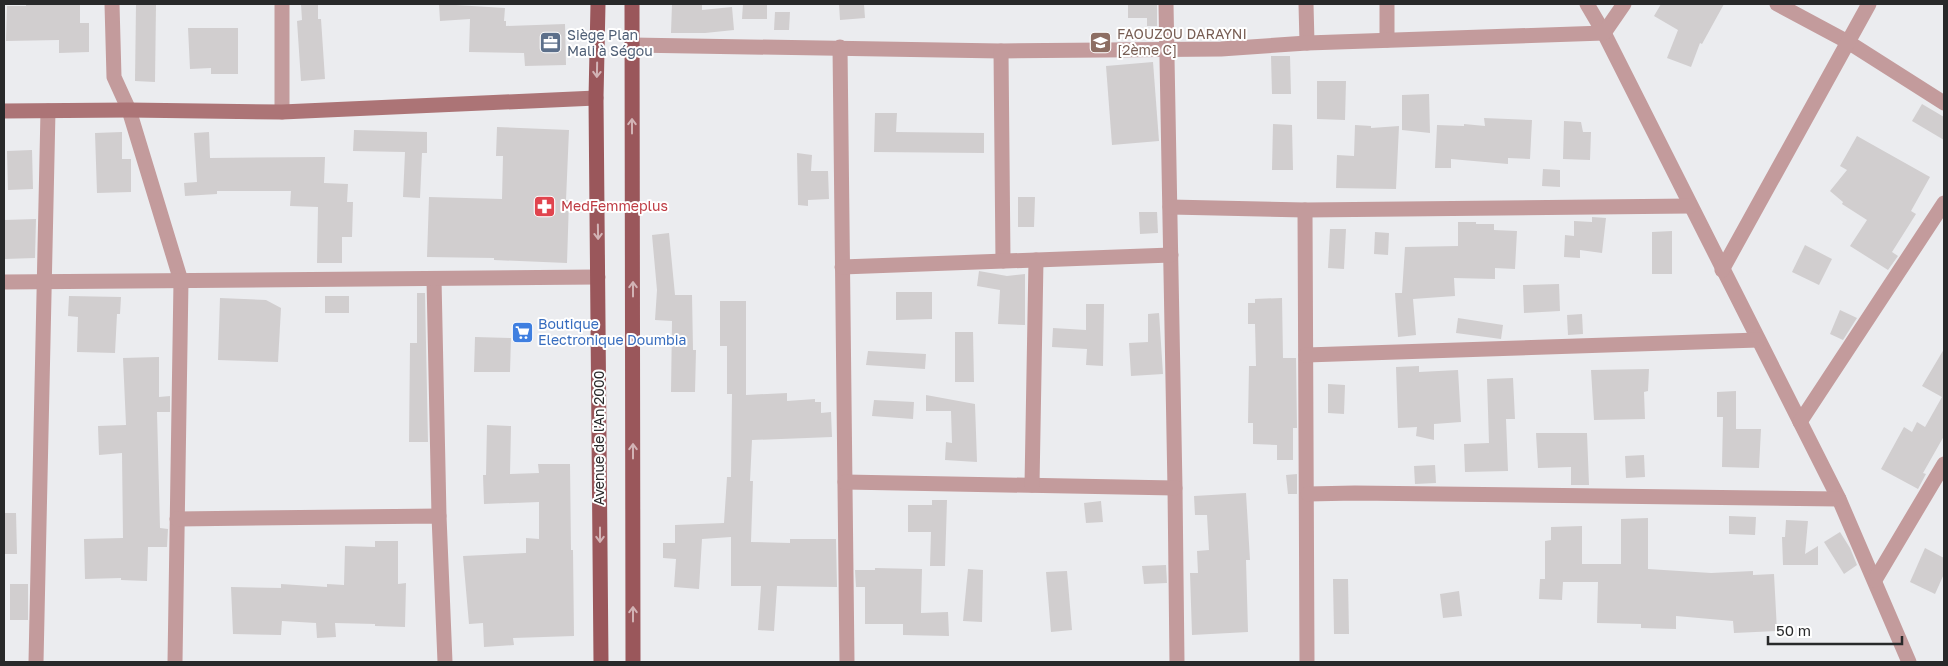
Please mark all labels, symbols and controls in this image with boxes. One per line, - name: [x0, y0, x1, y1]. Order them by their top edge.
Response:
- place label: FAOUZOU DARAYNI [2ème C]: [1117, 25, 1247, 58]
- place label: Siège Plan Mali à Ségou: [567, 26, 653, 59]
- school or university icon: FAOUZOU DARAYNI [2ème C]: [1089, 30, 1113, 54]
- office icon: Siège Plan Mali à Ségou: [539, 31, 563, 55]
- one-way arrow: [592, 62, 601, 78]
- one-way arrow: [627, 118, 637, 134]
- pharmacy icon: MedFemmeplus: [533, 194, 557, 218]
- place label: MedFemmeplus: [561, 197, 668, 214]
- one-way arrow: [593, 224, 602, 240]
- one-way arrow: [628, 281, 638, 297]
- place label: Boutique Electronique Doumbia: [538, 315, 686, 348]
- supermarket icon: Boutique Electronique Doumbia: [510, 320, 534, 344]
- street label: Avenue de l'An 2000: [590, 371, 607, 505]
- one-way arrow: [628, 443, 638, 460]
- one-way arrow: [595, 526, 605, 543]
- one-way arrow: [628, 606, 638, 622]
- scale bar: [1768, 614, 1902, 646]
- text: 50 m: [1776, 621, 1811, 639]

